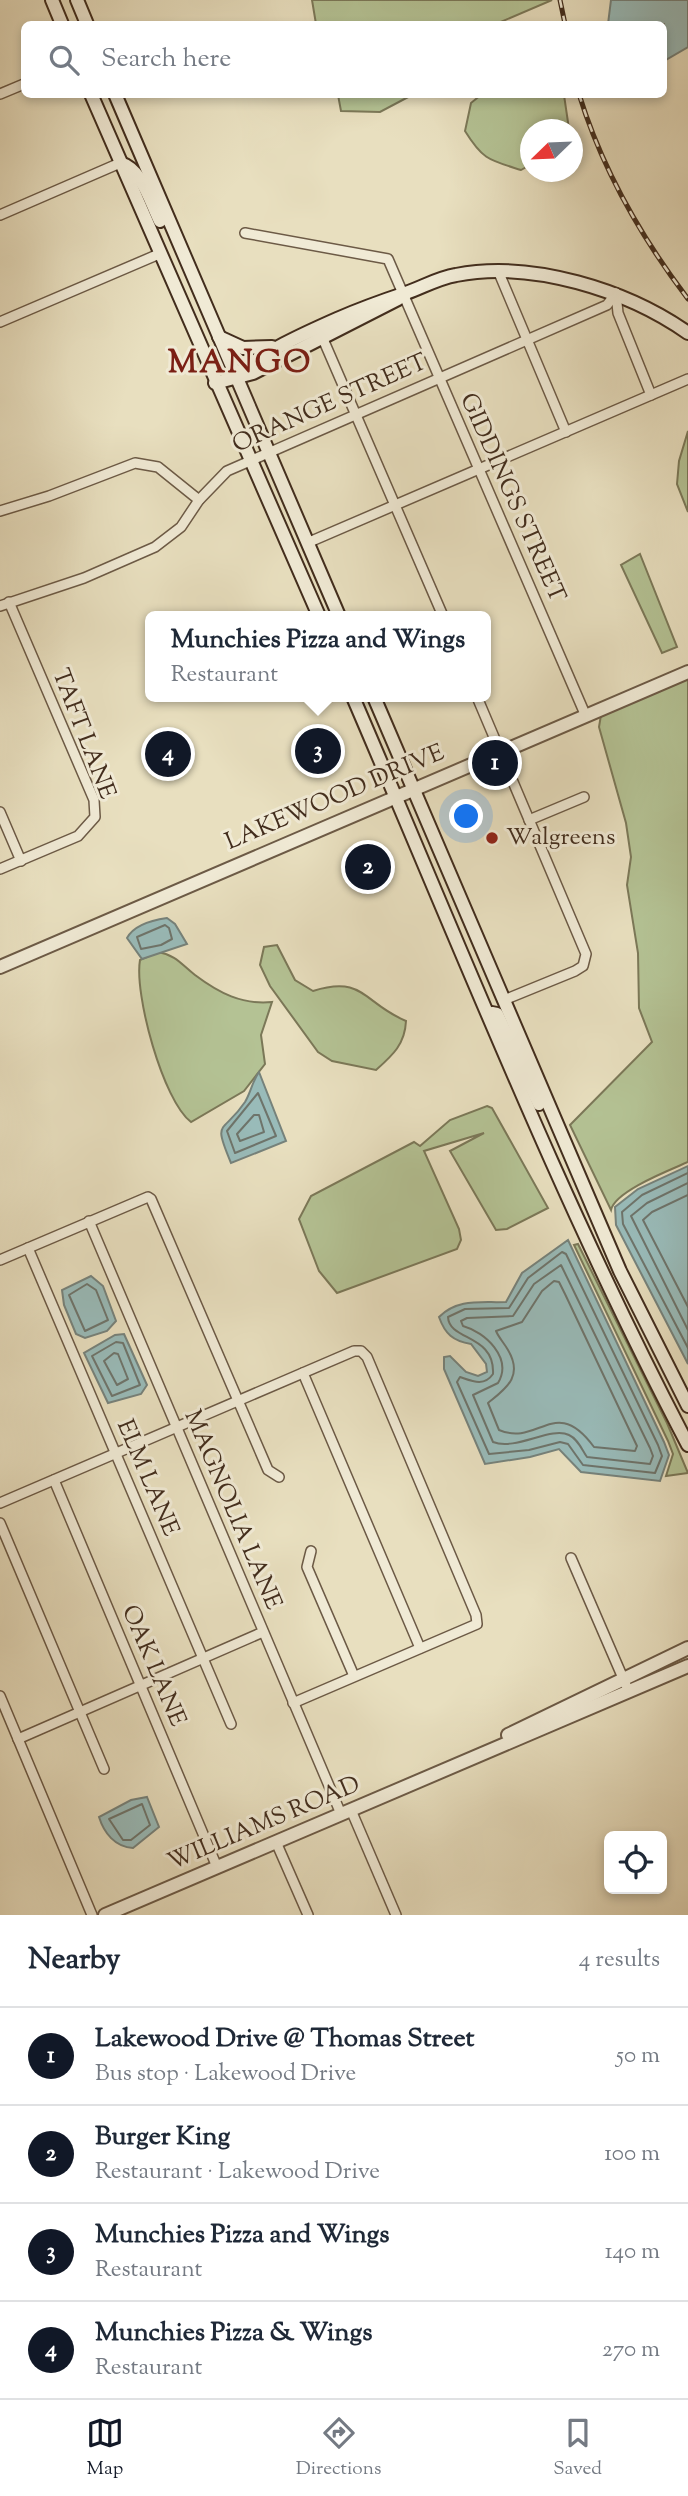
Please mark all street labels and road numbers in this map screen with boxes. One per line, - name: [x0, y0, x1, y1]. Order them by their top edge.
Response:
- street label: ORANGE STREET: [227, 346, 433, 462]
- street label: GIDDINGS STREET: [451, 388, 574, 608]
- street label: TAFT LANE: [43, 664, 124, 805]
- street label: LAKEWOOD DRIVE: [220, 736, 450, 860]
- street label: MAGNOLIA LANE: [175, 1405, 290, 1616]
- street label: ELM LANE: [107, 1414, 187, 1542]
- street label: OAK LANE: [112, 1600, 194, 1732]
- street label: WILLIAMS ROAD: [162, 1768, 366, 1880]

